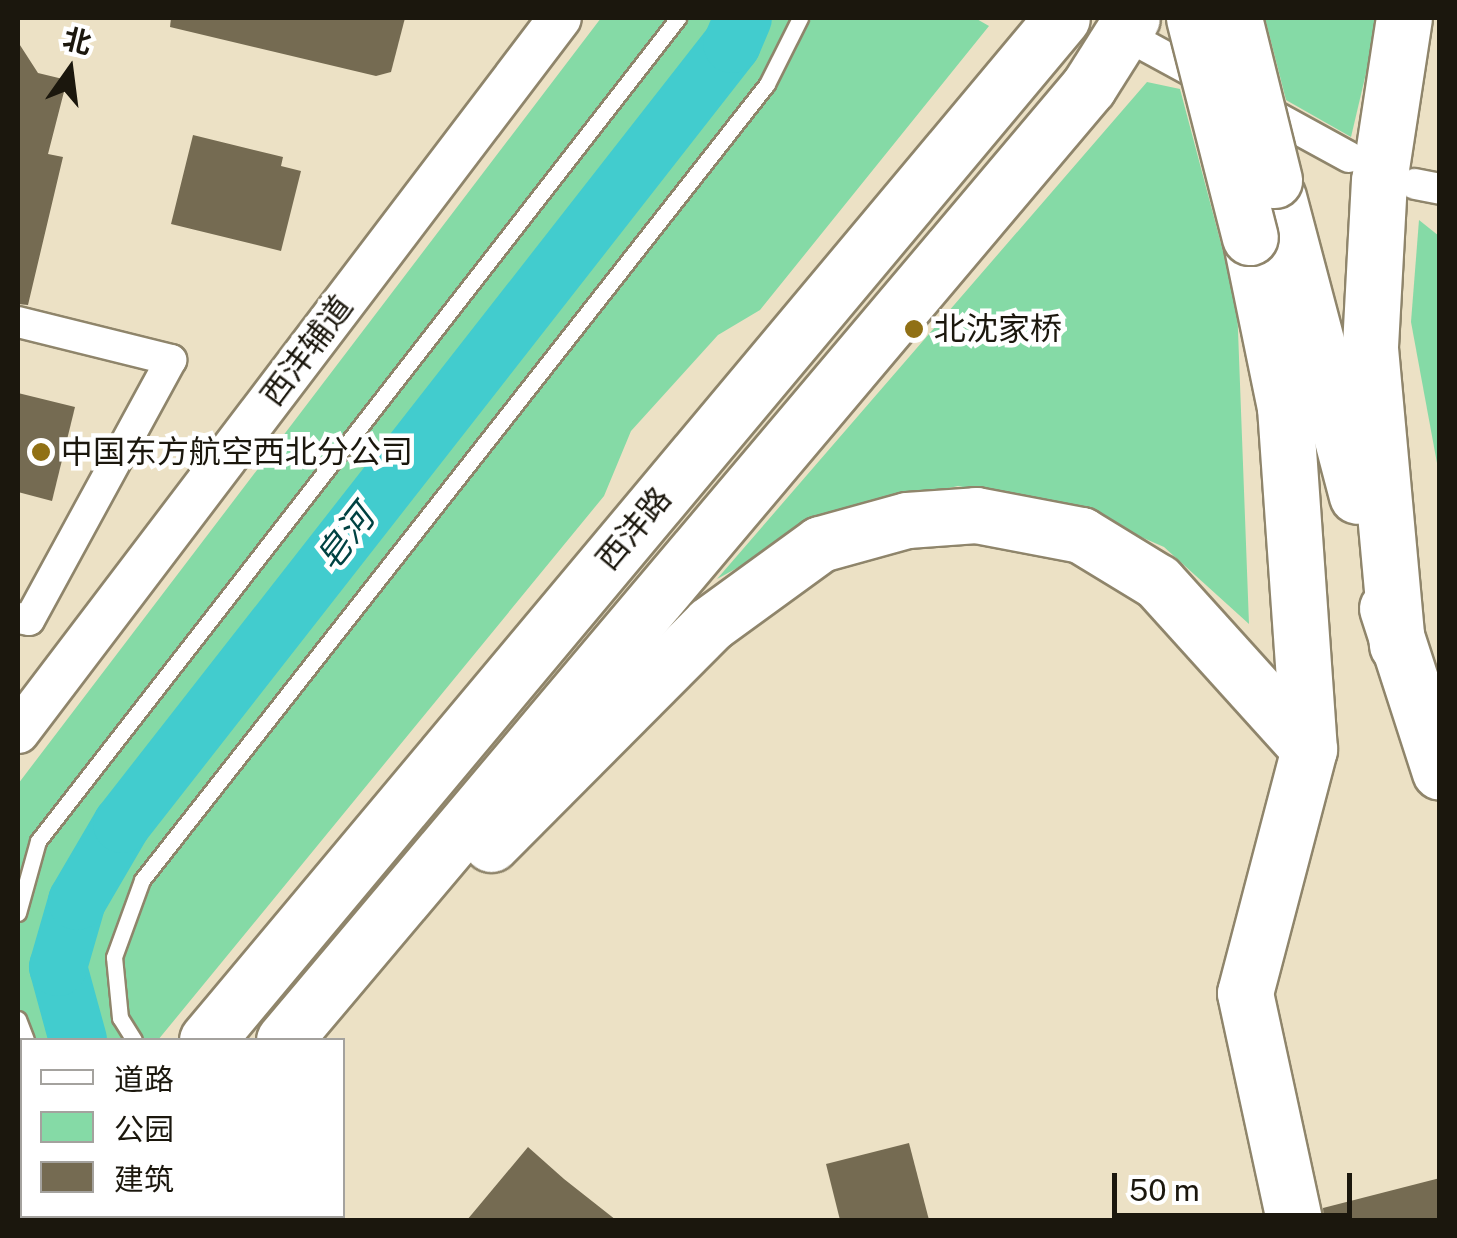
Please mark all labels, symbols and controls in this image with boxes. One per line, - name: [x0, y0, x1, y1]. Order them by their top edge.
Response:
- north arrow: [20, 20, 120, 120]
- text: 北: [60, 21, 95, 60]
- street label: 西沣辅道: [253, 288, 361, 414]
- place label: 北沈家桥: [934, 310, 1062, 348]
- marker: 北沈家桥: [903, 318, 925, 340]
- place label: 中国东方航空西北分公司: [61, 433, 413, 471]
- marker: 中国东方航空西北分公司: [30, 441, 52, 463]
- street label: 西沣路: [588, 480, 680, 578]
- water label: 皂河: [307, 497, 383, 579]
- legend: [20, 1038, 345, 1218]
- text: 道路: [114, 1061, 174, 1097]
- text: 公园: [114, 1111, 174, 1147]
- scale bar: [1117, 1153, 1357, 1215]
- text: 建筑: [114, 1161, 174, 1197]
- text: 50 m: [1129, 1172, 1200, 1208]

